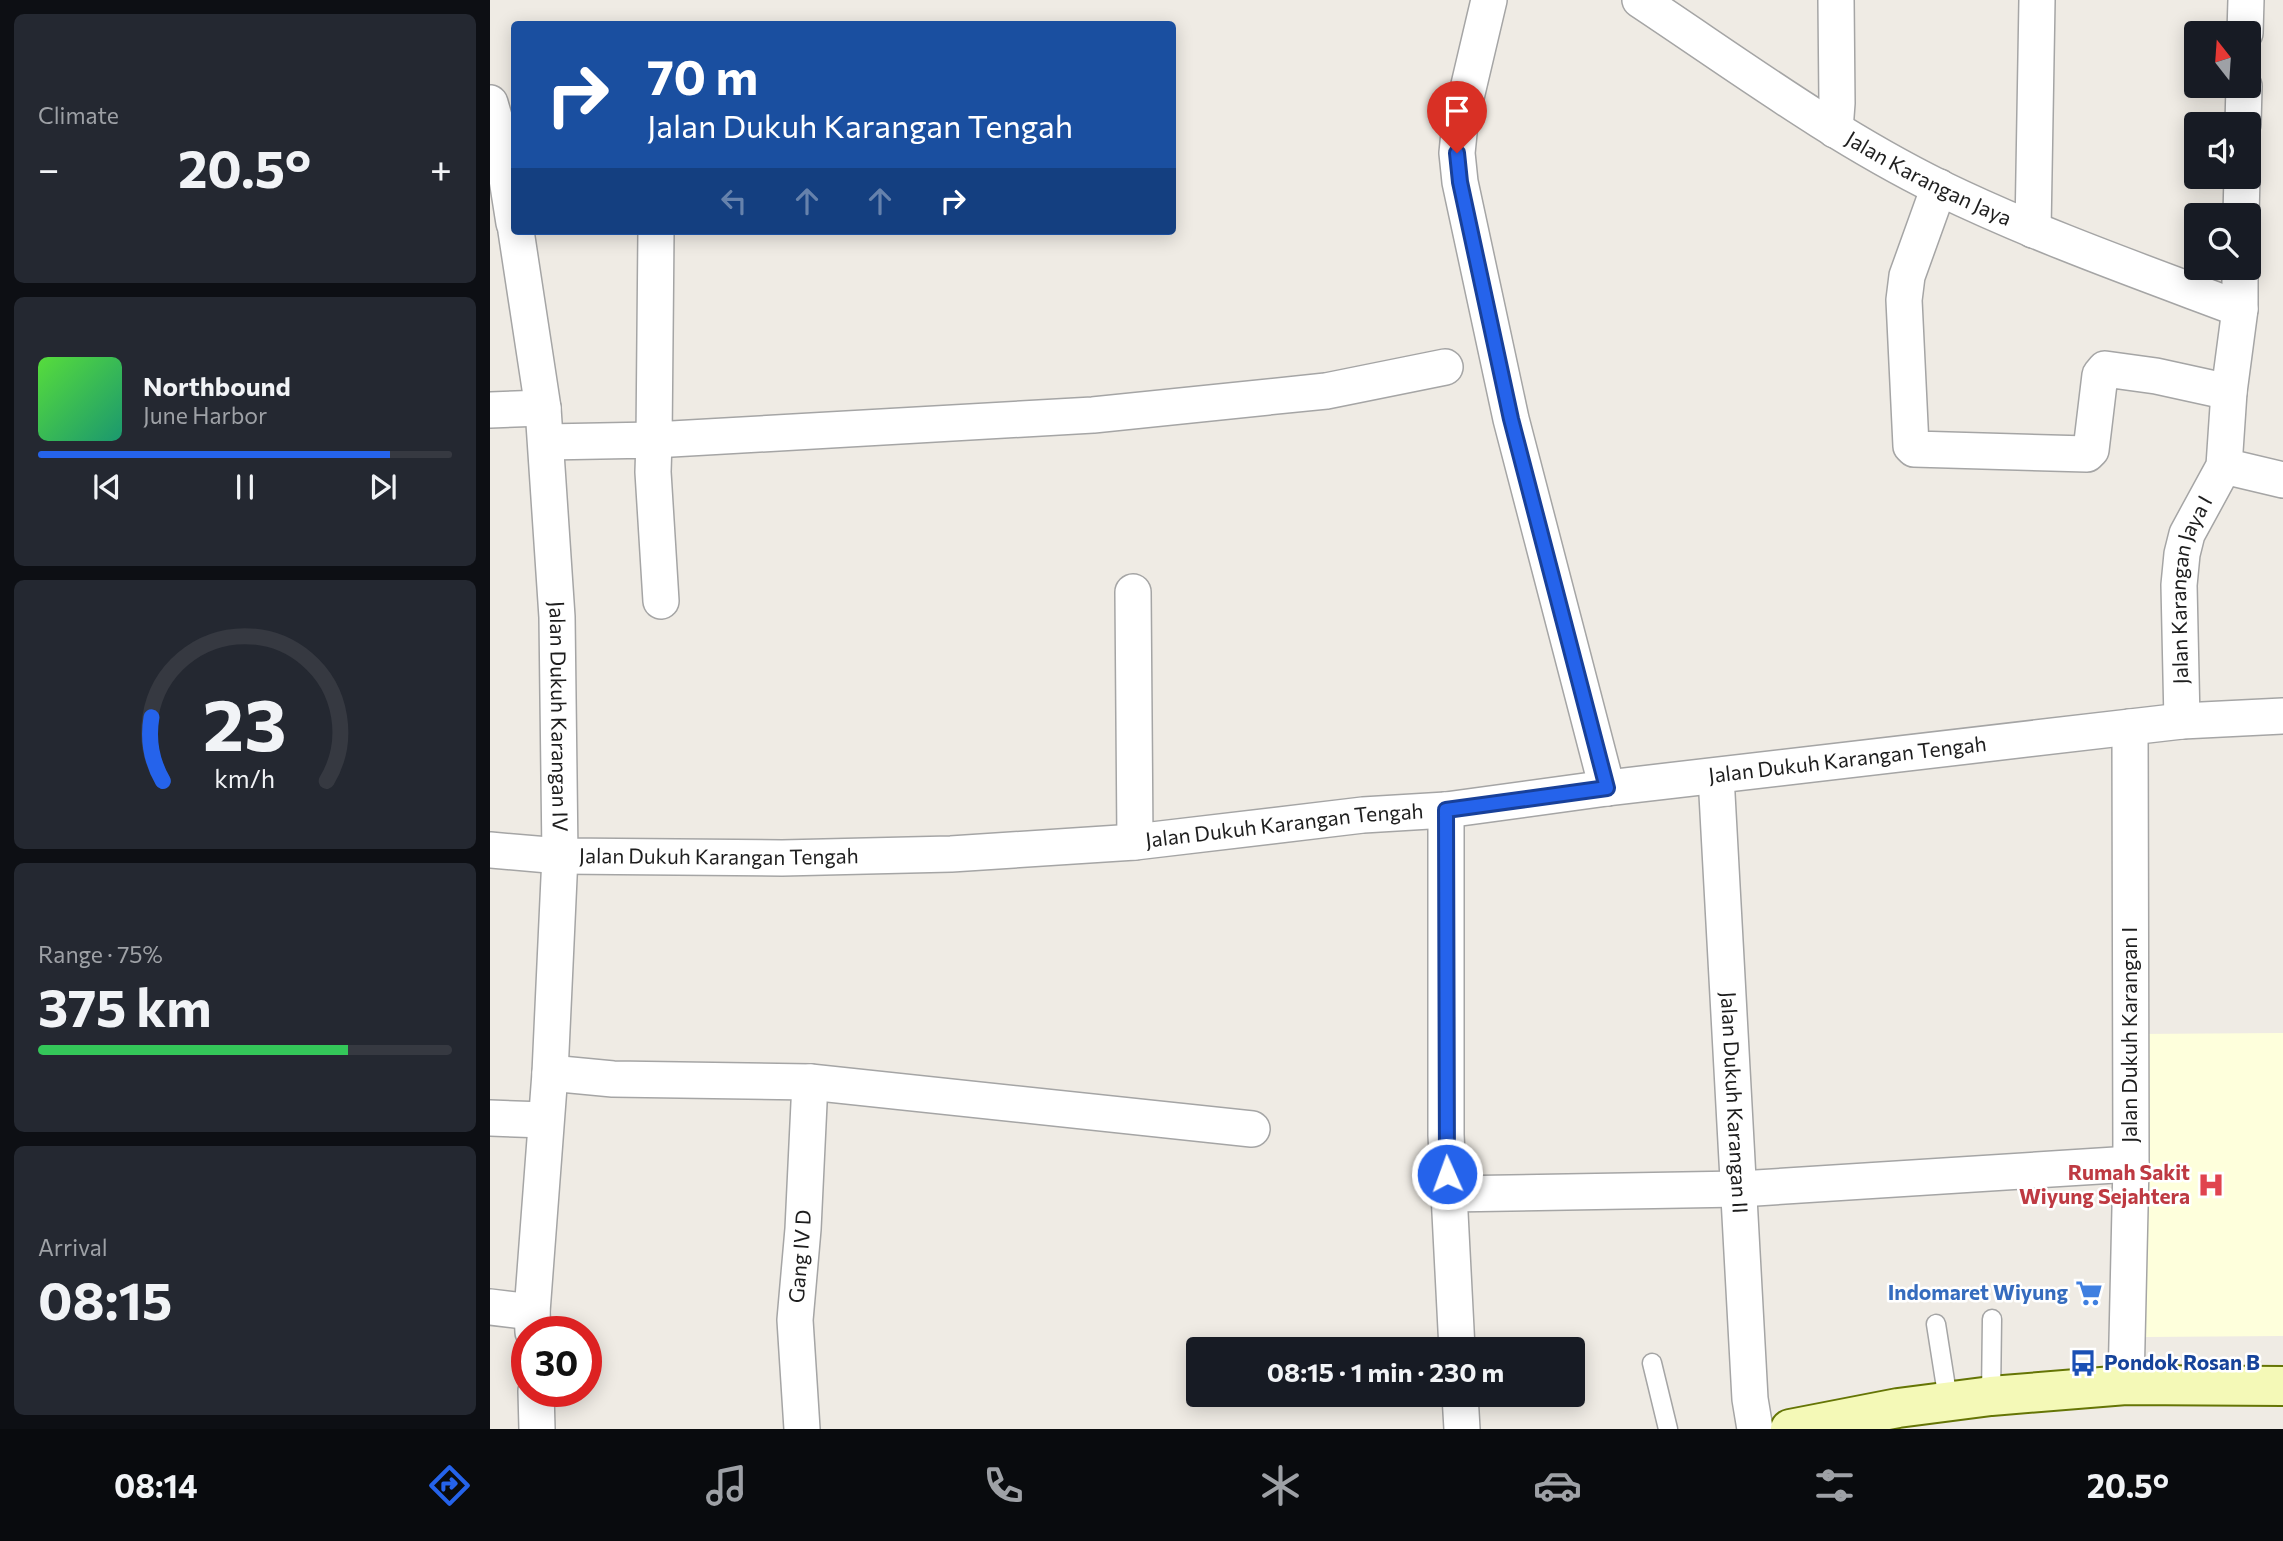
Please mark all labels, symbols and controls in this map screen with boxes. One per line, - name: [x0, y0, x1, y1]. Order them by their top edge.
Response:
- north arrow: [2184, 21, 2261, 98]
- map controls: [2184, 21, 2261, 280]
- text: 70 m: [647, 45, 758, 105]
- icon: right: [532, 49, 623, 140]
- pin: [1427, 81, 1487, 153]
- icon: arrive: [1438, 92, 1476, 130]
- text: Climate: [38, 101, 119, 129]
- text: Jalan Dukuh Karangan Tengah: [647, 105, 1073, 145]
- button: sound: [2184, 112, 2261, 189]
- street label: Jalan Karangan Jaya: [1842, 125, 2016, 230]
- text: 20.5°: [178, 135, 311, 199]
- text: −: [38, 144, 60, 191]
- text: +: [430, 144, 452, 191]
- icon: left: [715, 182, 753, 220]
- icon: ahead: [788, 182, 826, 220]
- icon: ahead: [861, 182, 899, 220]
- icon: right: [934, 182, 972, 220]
- button: search: [2184, 203, 2261, 280]
- text: Northbound: [143, 370, 291, 401]
- text: June Harbor: [143, 401, 267, 429]
- icon: previous: [88, 468, 126, 506]
- icon: pause: [226, 468, 264, 506]
- icon: next: [364, 468, 402, 506]
- street label: Jalan Karangan Jaya I: [2165, 491, 2216, 685]
- street label: Jalan Dukuh Karangan IV: [545, 600, 574, 832]
- text: 23: [203, 677, 287, 766]
- street label: Jalan Dukuh Karangan Tengah: [1707, 730, 1988, 787]
- text: km/h: [215, 762, 275, 792]
- street label: Jalan Dukuh Karangan Tengah: [1144, 797, 1424, 852]
- street label: Jalan Dukuh Karangan Tengah: [579, 842, 859, 869]
- street label: Jalan Dukuh Karangan I: [2116, 927, 2141, 1143]
- text: Range · 75%: [38, 940, 163, 968]
- text: 375 km: [38, 974, 212, 1038]
- street label: Jalan Dukuh Karangan II: [1717, 991, 1754, 1214]
- position arrow: [1410, 1137, 1484, 1211]
- place label: Rumah Sakit Wiyung Sejahtera: [2019, 1159, 2190, 1208]
- hospital icon: Rumah Sakit Wiyung Sejahtera: [2196, 1170, 2226, 1200]
- street label: Gang IV D: [783, 1209, 815, 1304]
- text: Arrival: [38, 1233, 108, 1261]
- text: 08:15: [38, 1267, 172, 1331]
- supermarket icon: Indomaret Wiyung: [2074, 1278, 2104, 1308]
- place label: Indomaret Wiyung: [1888, 1279, 2068, 1304]
- speed limit sign: 30: [511, 1316, 602, 1407]
- bus stop icon: Pondok Rosan B: [2068, 1348, 2098, 1378]
- place label: Pondok Rosan B: [2104, 1349, 2260, 1374]
- text: 08:15 · 1 min · 230 m: [1267, 1356, 1504, 1387]
- icon: directions: [425, 1461, 474, 1510]
- icon: music: [702, 1461, 751, 1510]
- icon: phone: [979, 1461, 1028, 1510]
- icon: climate: [1256, 1461, 1305, 1510]
- icon: car: [1533, 1461, 1582, 1510]
- icon: filters: [1810, 1461, 1859, 1510]
- text: 08:14: [114, 1465, 198, 1505]
- text: 20.5°: [2087, 1465, 2169, 1505]

